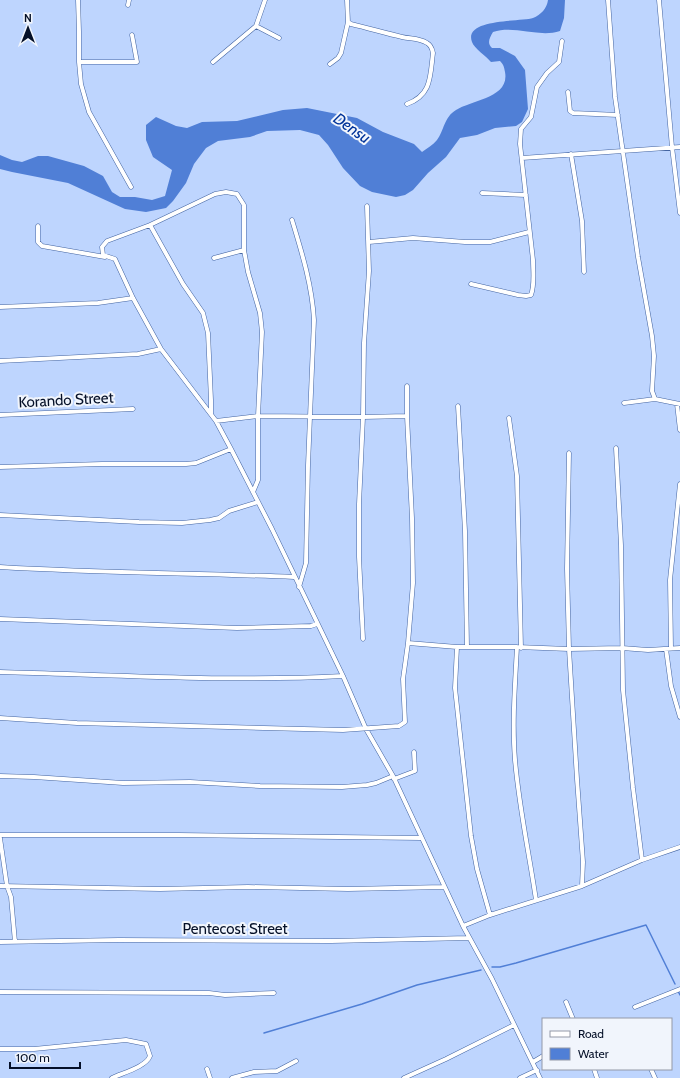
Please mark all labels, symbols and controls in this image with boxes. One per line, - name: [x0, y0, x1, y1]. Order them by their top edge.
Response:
- north arrow: [8, 8, 48, 48]
- text: N: [24, 11, 32, 25]
- water label: Densu: [330, 109, 374, 147]
- street label: Korando Street: [18, 389, 114, 411]
- street label: Pentecost Street: [182, 920, 288, 938]
- legend: [542, 1018, 672, 1070]
- text: Road: [578, 1026, 604, 1041]
- scale bar: [10, 1044, 80, 1070]
- text: Water: [578, 1046, 609, 1061]
- text: 100 m: [16, 1050, 50, 1065]

